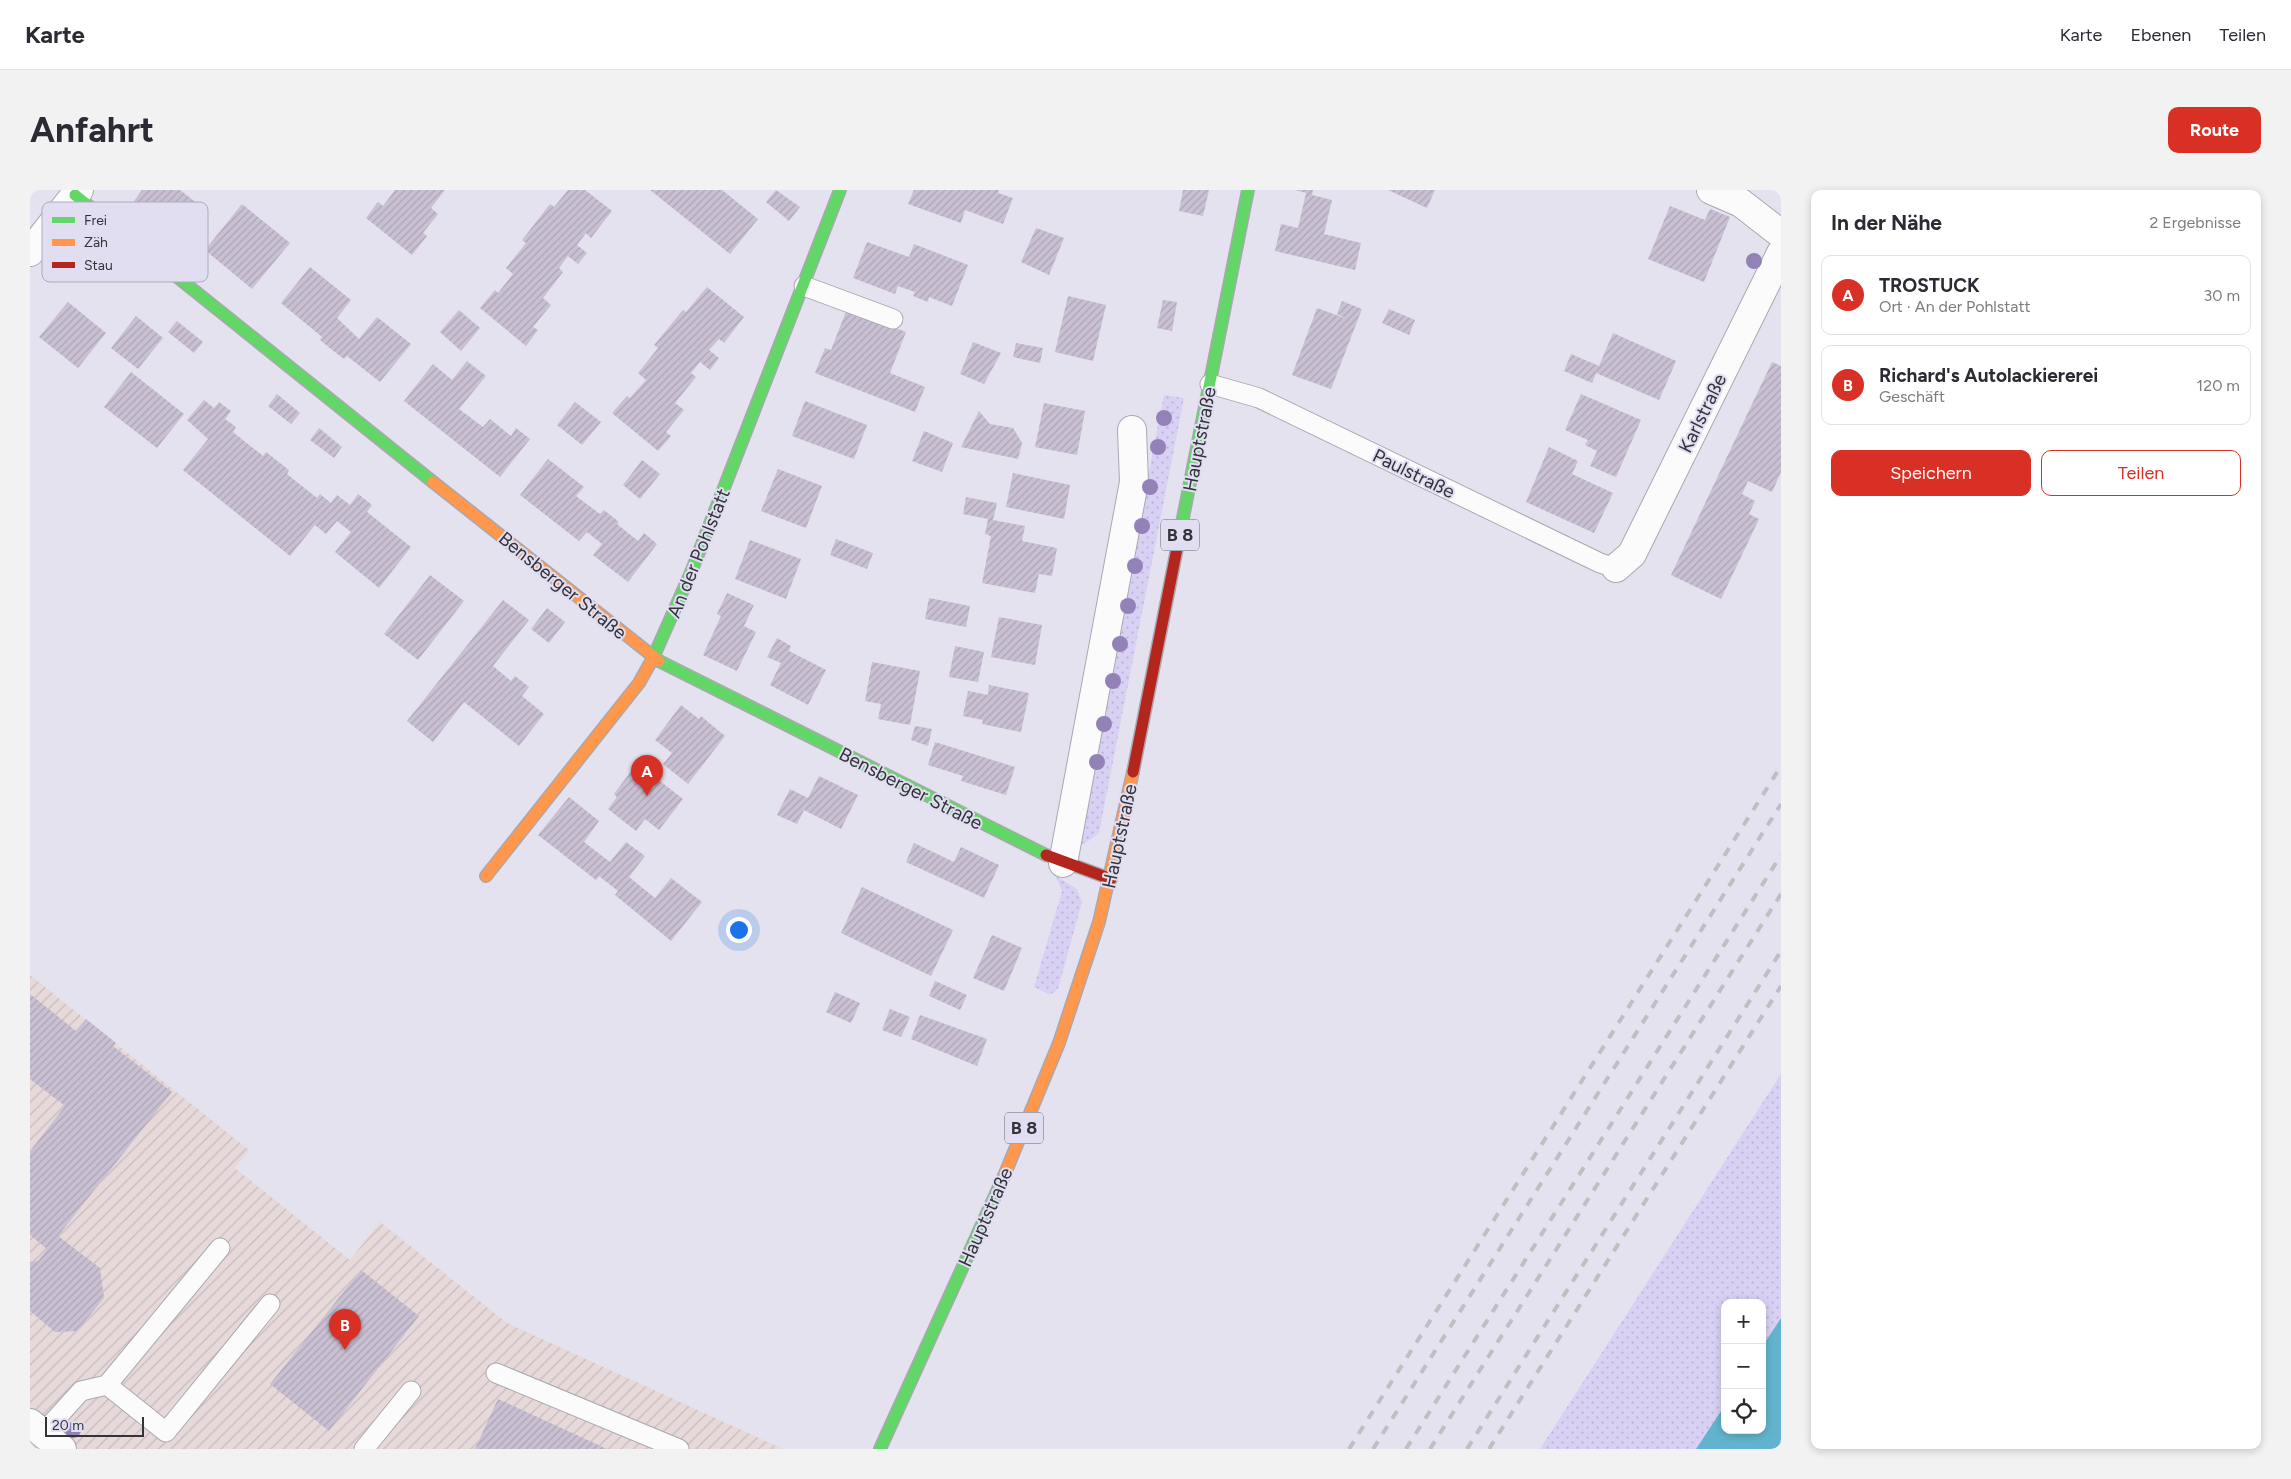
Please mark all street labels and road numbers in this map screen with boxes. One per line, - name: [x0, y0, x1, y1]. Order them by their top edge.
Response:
- street label: Karlstraße: [1673, 370, 1731, 456]
- street label: Hauptstraße: [1178, 385, 1221, 493]
- street label: Paulstraße: [1369, 444, 1459, 503]
- street label: An der Pohlstatt: [662, 485, 735, 621]
- road number: B 8: [1161, 520, 1199, 550]
- street label: Bensberger Straße: [494, 527, 631, 644]
- street label: Bensberger Straße: [835, 742, 986, 835]
- street label: Hauptstraße: [1097, 782, 1142, 890]
- road number: B 8: [1005, 1112, 1043, 1144]
- street label: Hauptstraße: [953, 1164, 1018, 1270]

